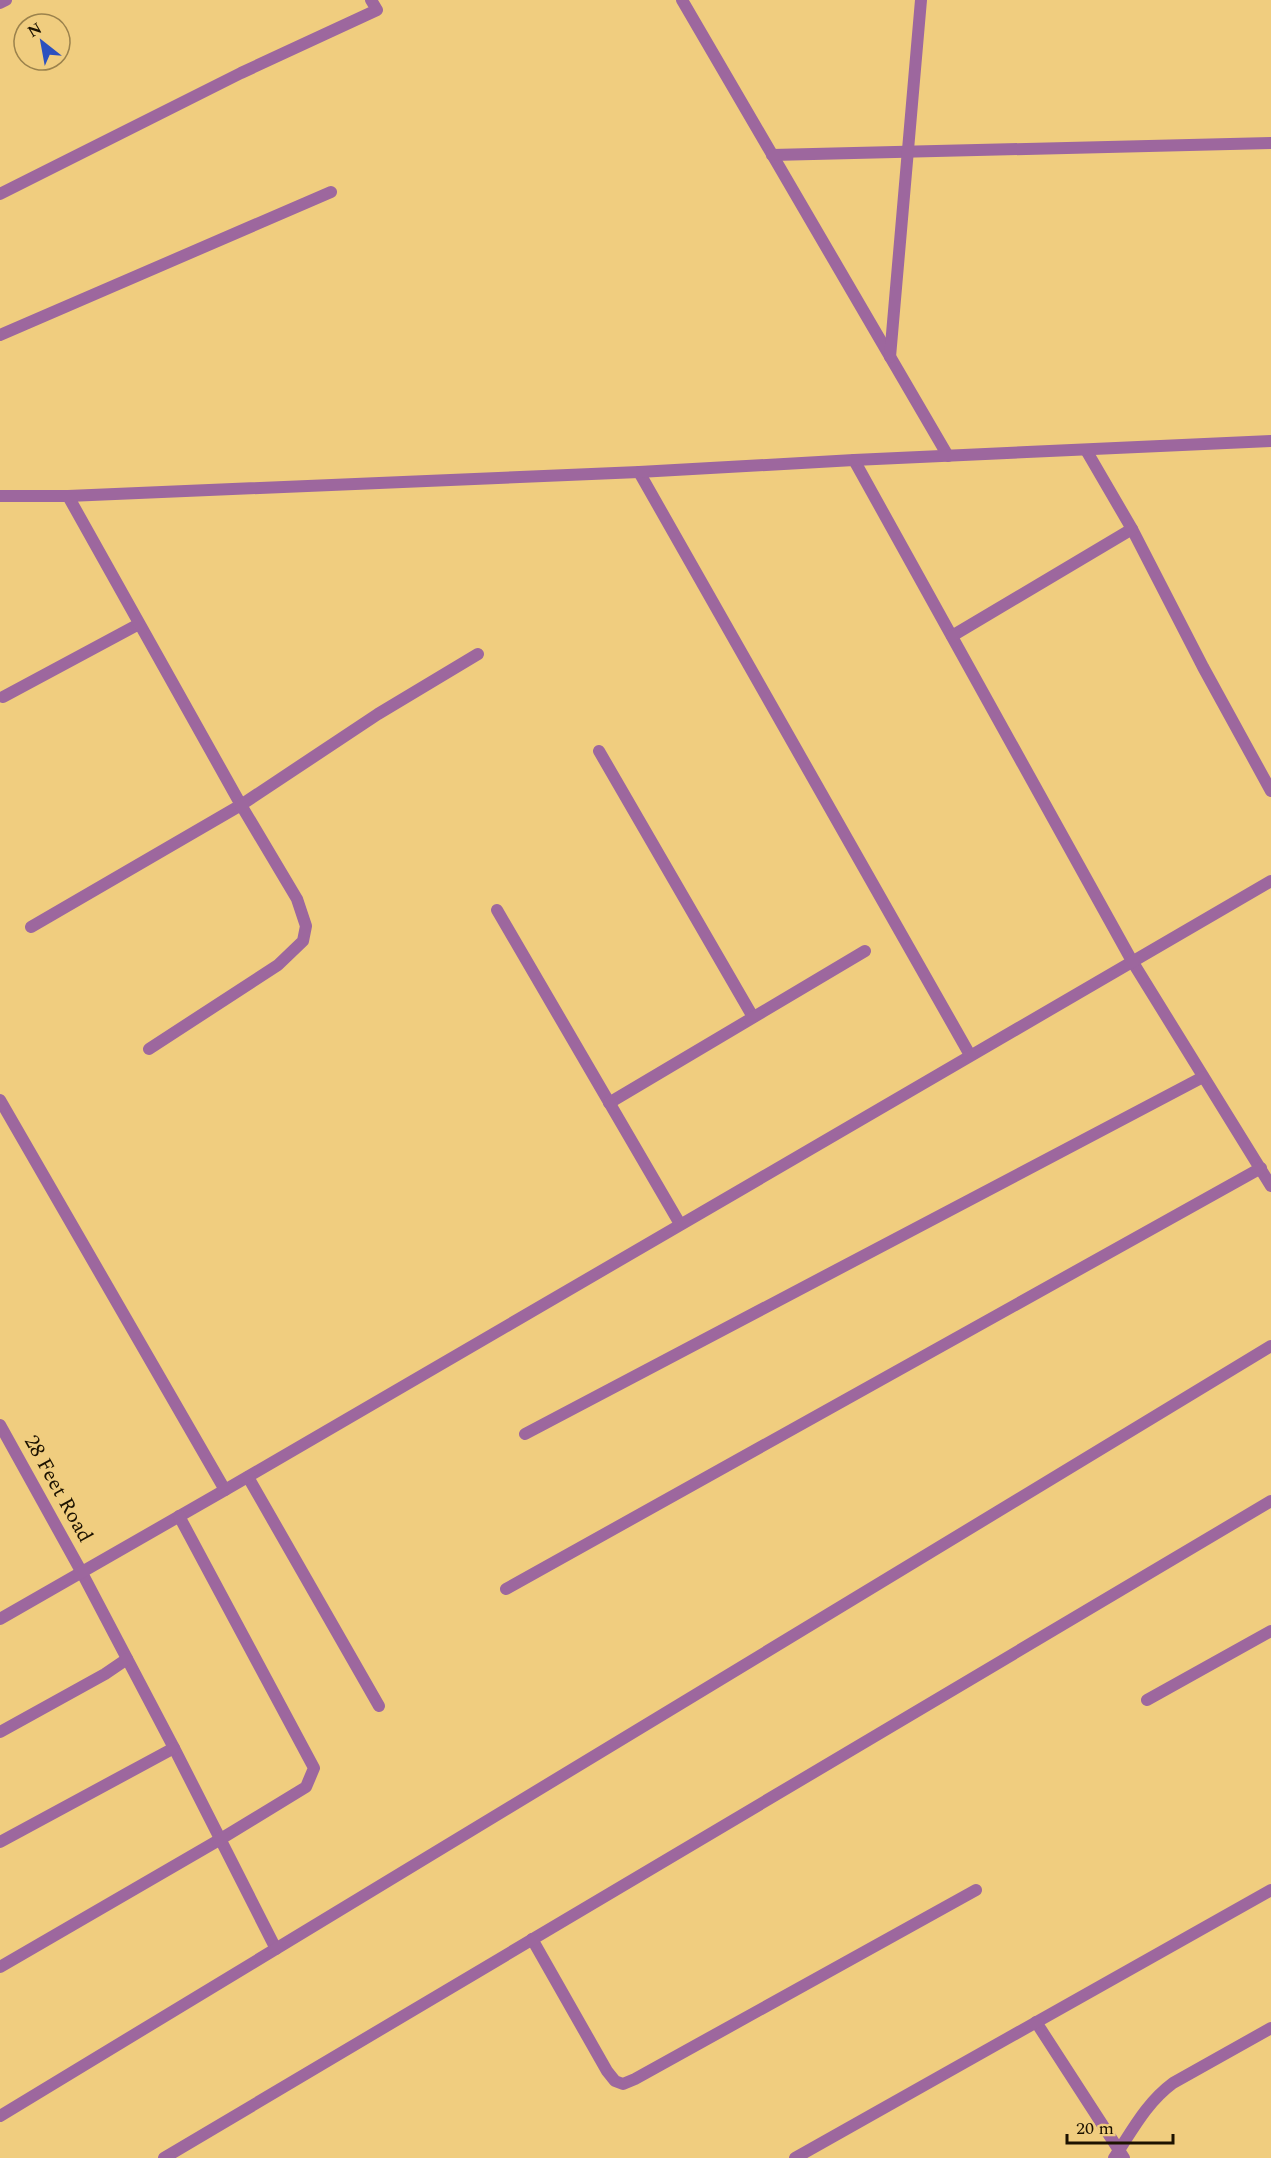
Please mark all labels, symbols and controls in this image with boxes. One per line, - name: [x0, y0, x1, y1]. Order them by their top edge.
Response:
- north arrow: [12, 12, 72, 72]
- text: N: [23, 16, 47, 44]
- street label: 28 Feet Road: [15, 1429, 101, 1549]
- scale bar: [1067, 2107, 1174, 2145]
- text: 20 m: [1076, 2115, 1114, 2142]

